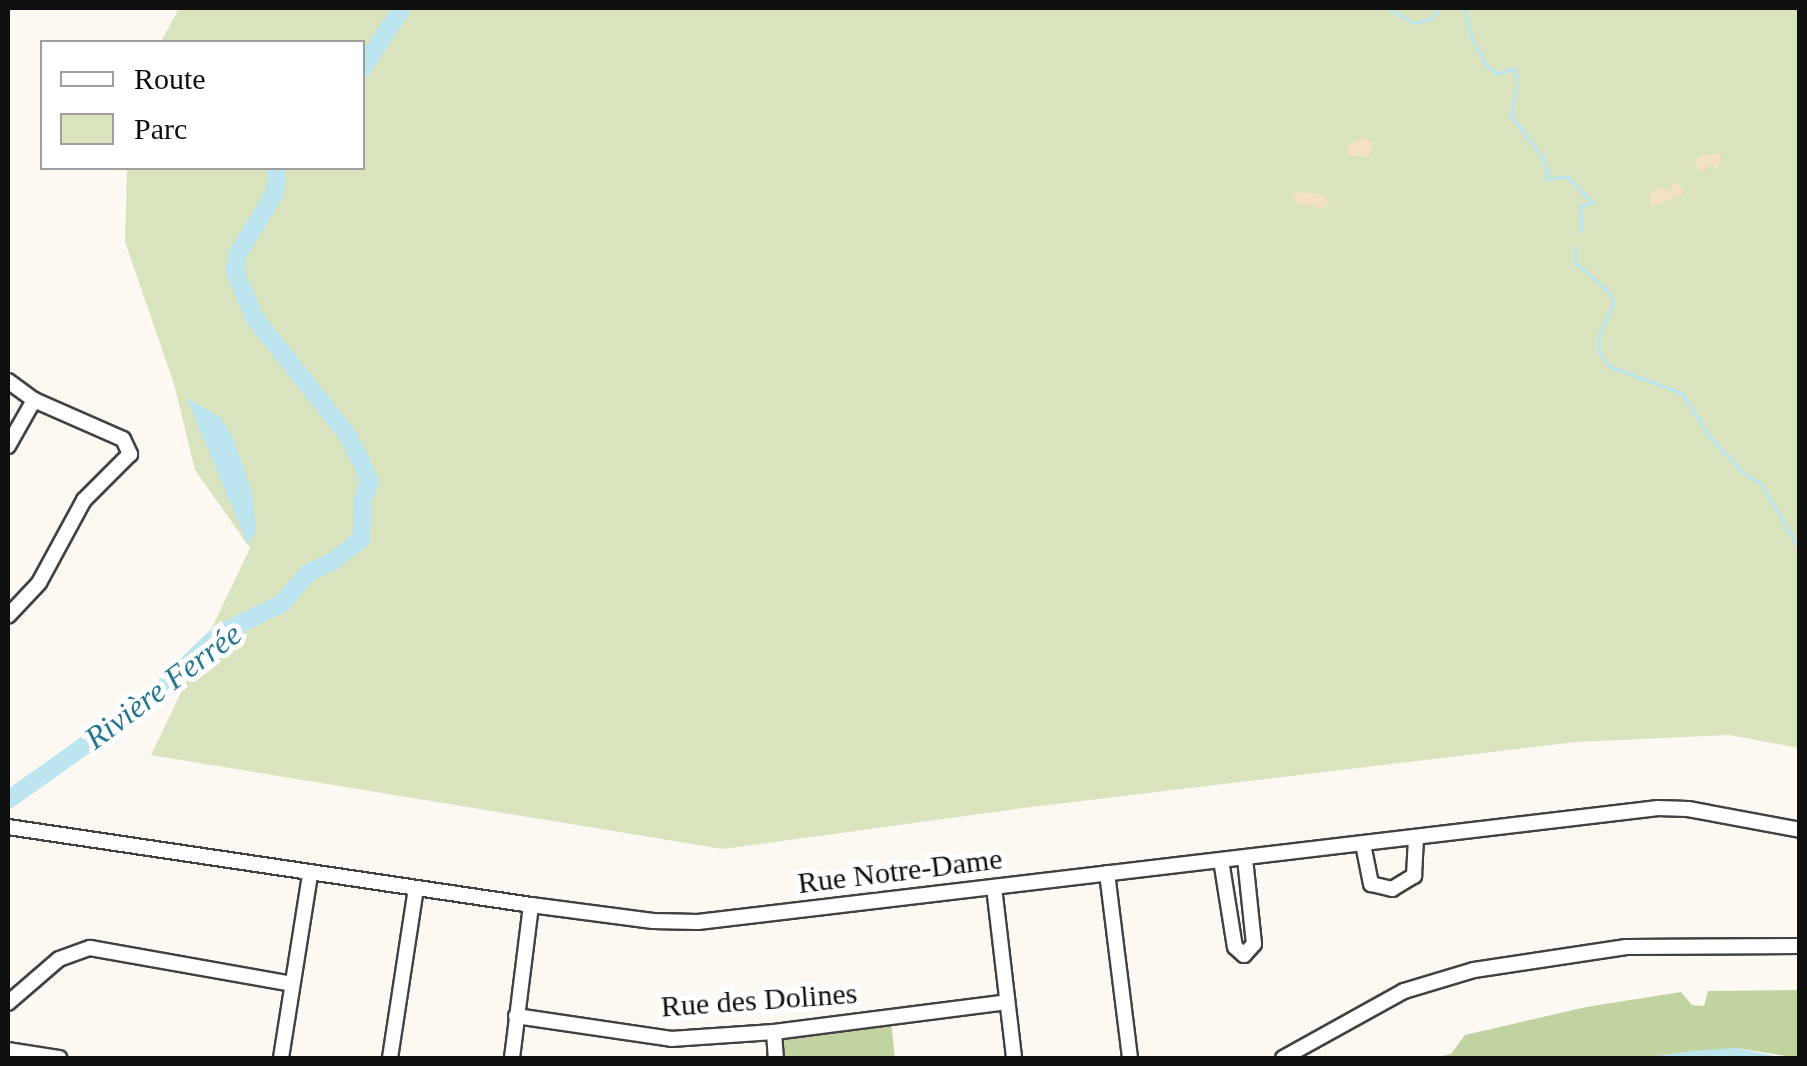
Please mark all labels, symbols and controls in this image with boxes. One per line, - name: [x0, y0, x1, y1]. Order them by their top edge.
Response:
- legend: [40, 40, 365, 170]
- text: Route: [134, 62, 206, 95]
- text: Parc: [134, 112, 187, 145]
- water label: Rivière Ferrée: [77, 615, 249, 757]
- street label: Rue Notre-Dame: [796, 841, 1004, 901]
- street label: Rue des Dolines: [660, 975, 858, 1025]

